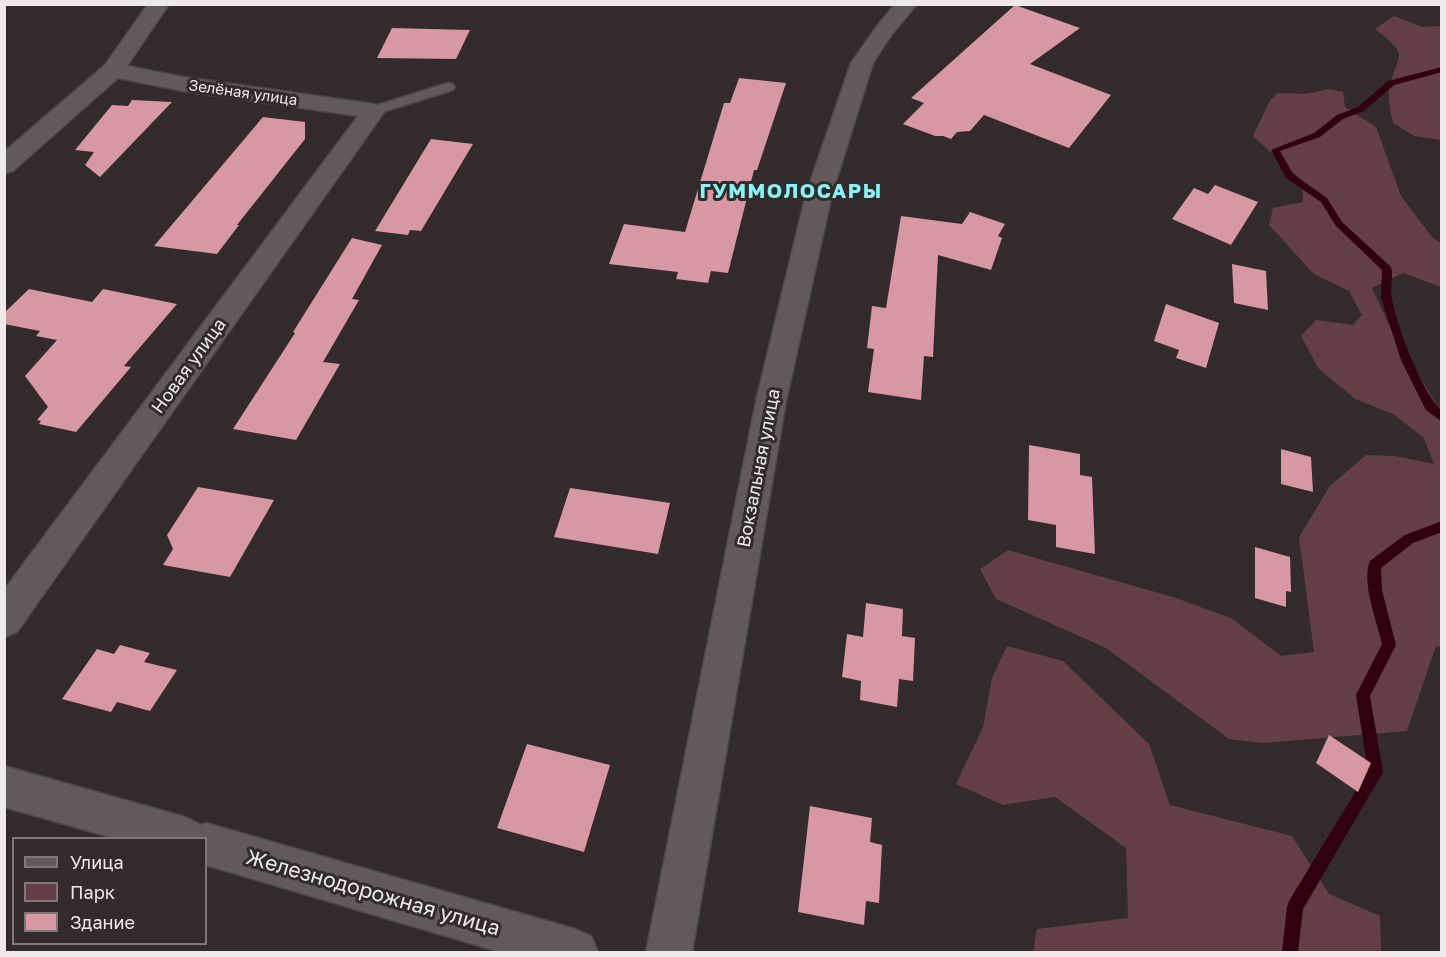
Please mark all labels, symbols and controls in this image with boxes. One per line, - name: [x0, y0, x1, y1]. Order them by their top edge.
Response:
- street label: Зелёная улица: [188, 76, 298, 110]
- district label: ГУММОЛОСАРЫ: [699, 180, 883, 204]
- street label: Новая улица: [147, 314, 231, 418]
- street label: Вокзальная улица: [733, 387, 785, 549]
- legend: [12, 837, 207, 945]
- street label: Железнодорожная улица: [243, 845, 503, 941]
- text: Улица: [70, 851, 124, 873]
- text: Парк: [70, 881, 115, 903]
- text: Здание: [70, 911, 135, 933]

